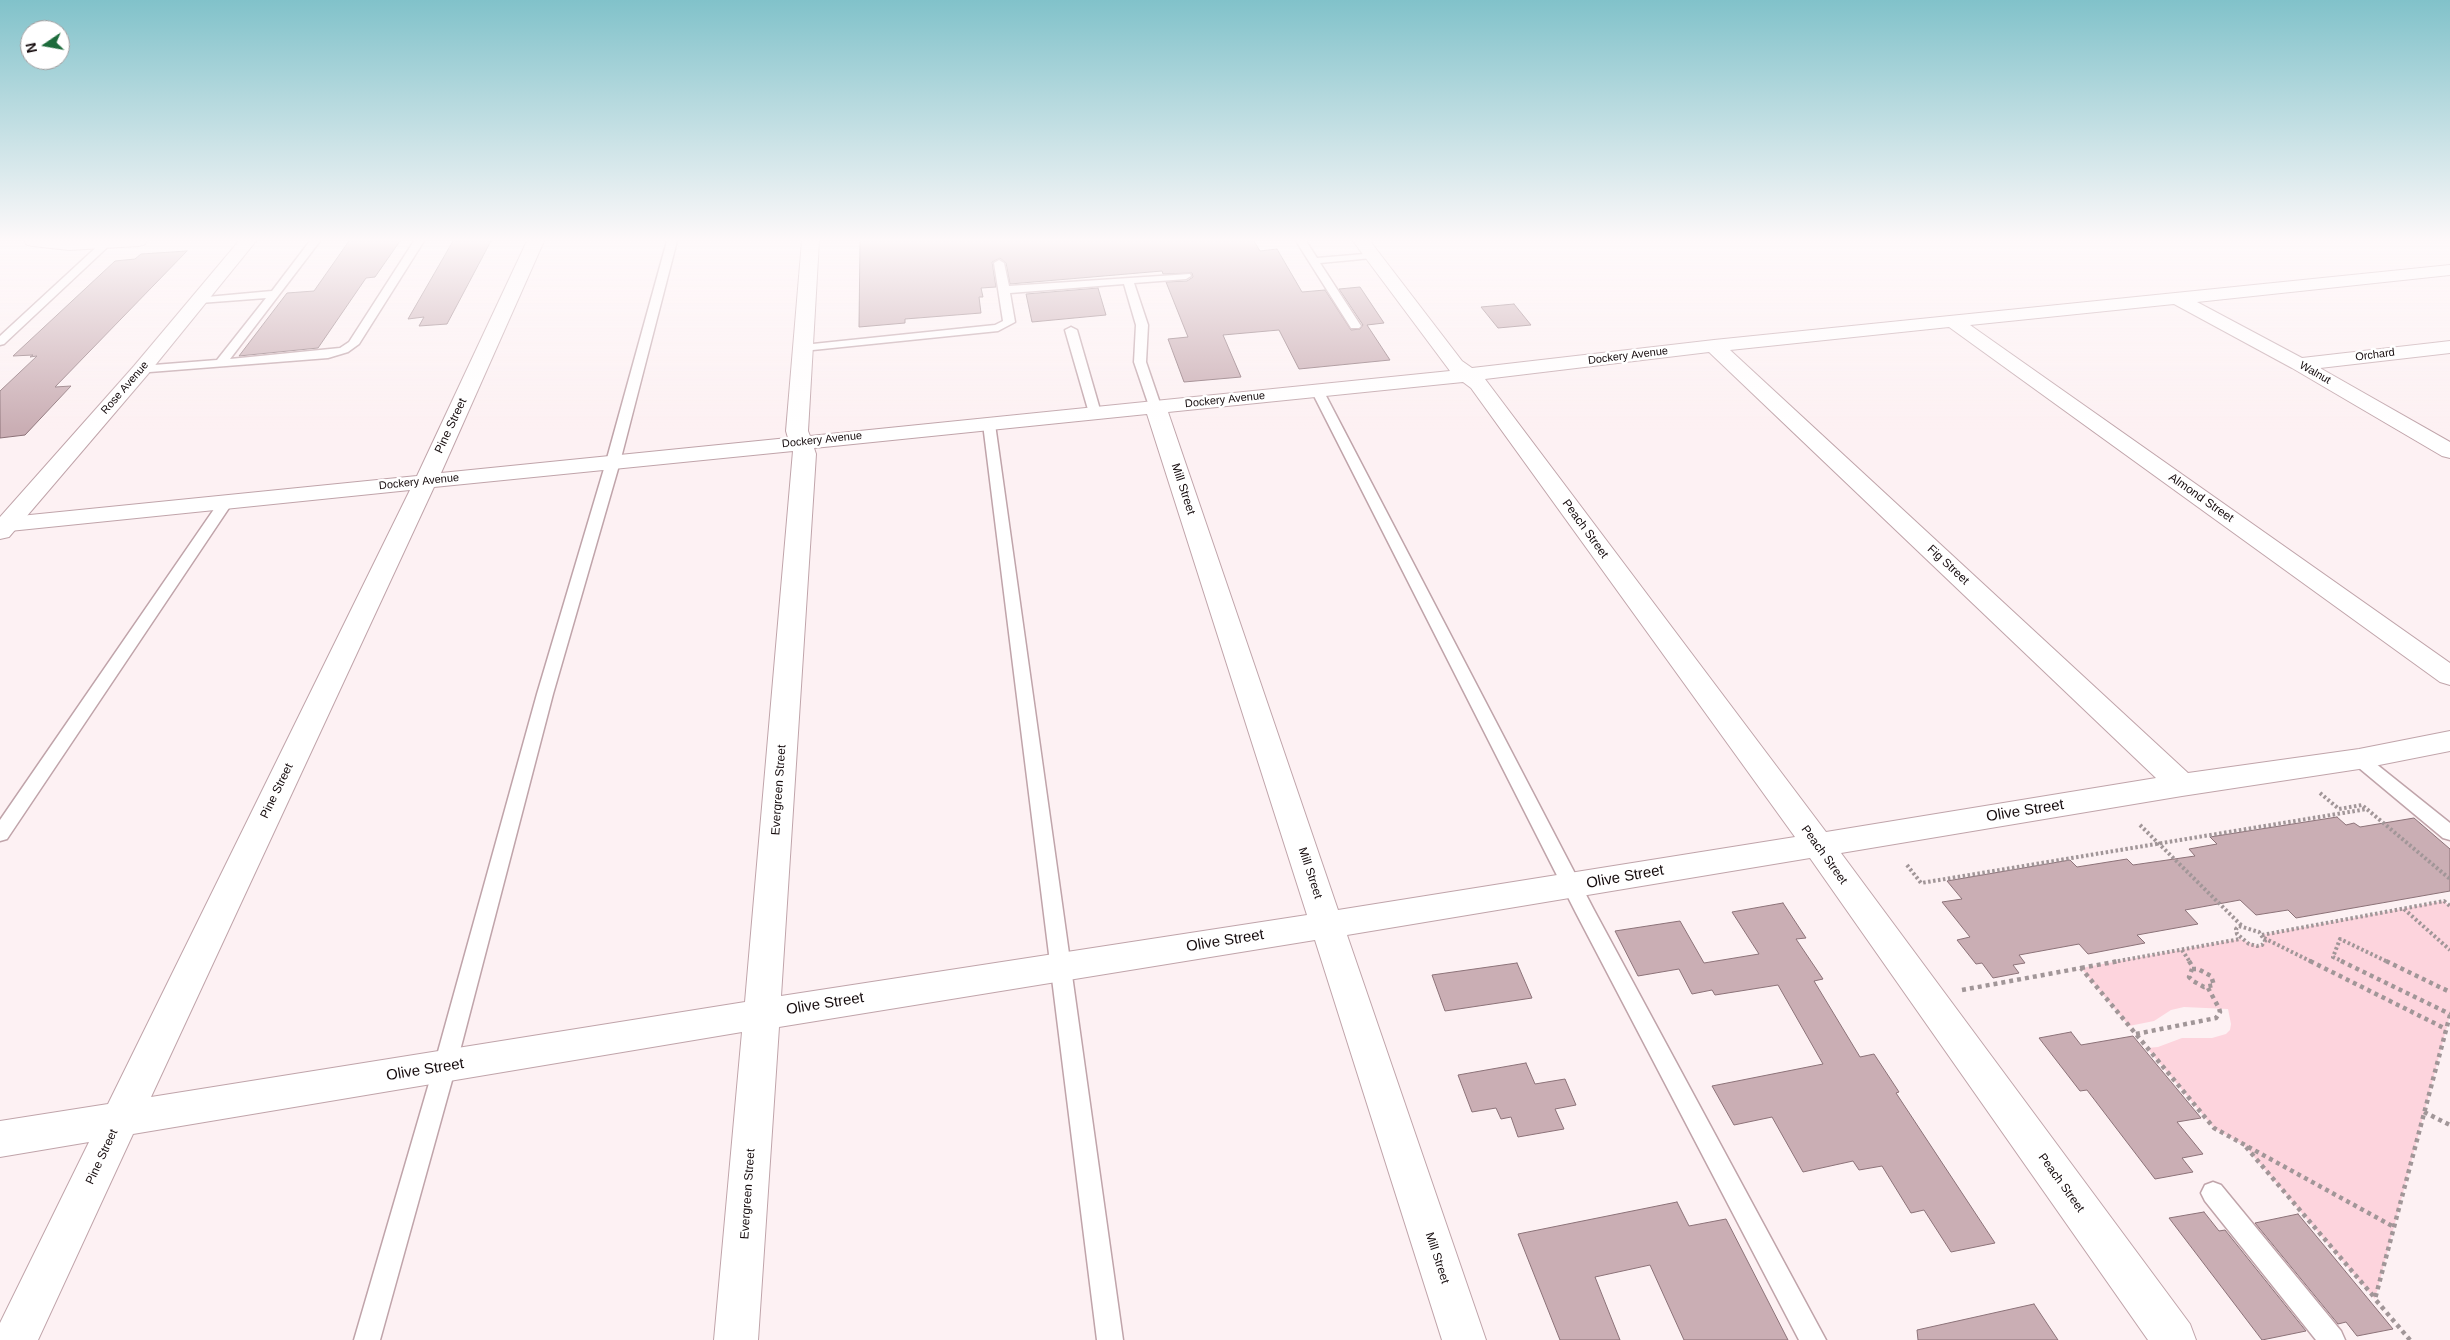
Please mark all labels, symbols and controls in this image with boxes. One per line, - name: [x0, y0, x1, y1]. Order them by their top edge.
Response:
- north arrow: [20, 20, 70, 70]
- text: N: [22, 41, 40, 55]
- street label: Dockery Avenue: [1587, 345, 1669, 367]
- street label: Orchard: [2354, 346, 2396, 364]
- street label: Rose Avenue: [98, 359, 152, 417]
- street label: Walnut: [2297, 359, 2333, 387]
- street label: Dockery Avenue: [1184, 389, 1266, 411]
- street label: Pine Street: [432, 396, 470, 456]
- street label: Dockery Avenue: [781, 429, 863, 451]
- street label: Mill Street: [1168, 461, 1198, 517]
- street label: Almond Street: [2166, 470, 2236, 526]
- street label: Dockery Avenue: [378, 471, 460, 493]
- street label: Peach Street: [1559, 497, 1611, 561]
- street label: Fig Street: [1924, 542, 1972, 588]
- street label: Evergreen Street: [769, 744, 789, 836]
- street label: Pine Street: [258, 761, 296, 821]
- street label: Olive Street: [1985, 796, 2065, 826]
- street label: Peach Street: [1798, 823, 1850, 887]
- street label: Mill Street: [1295, 845, 1325, 901]
- street label: Olive Street: [1585, 861, 1665, 893]
- street label: Olive Street: [1185, 926, 1265, 956]
- street label: Olive Street: [785, 989, 865, 1019]
- street label: Olive Street: [385, 1055, 465, 1085]
- street label: Pine Street: [83, 1127, 121, 1187]
- street label: Evergreen Street: [738, 1148, 758, 1240]
- street label: Peach Street: [2035, 1151, 2087, 1215]
- street label: Mill Street: [1422, 1230, 1452, 1286]

